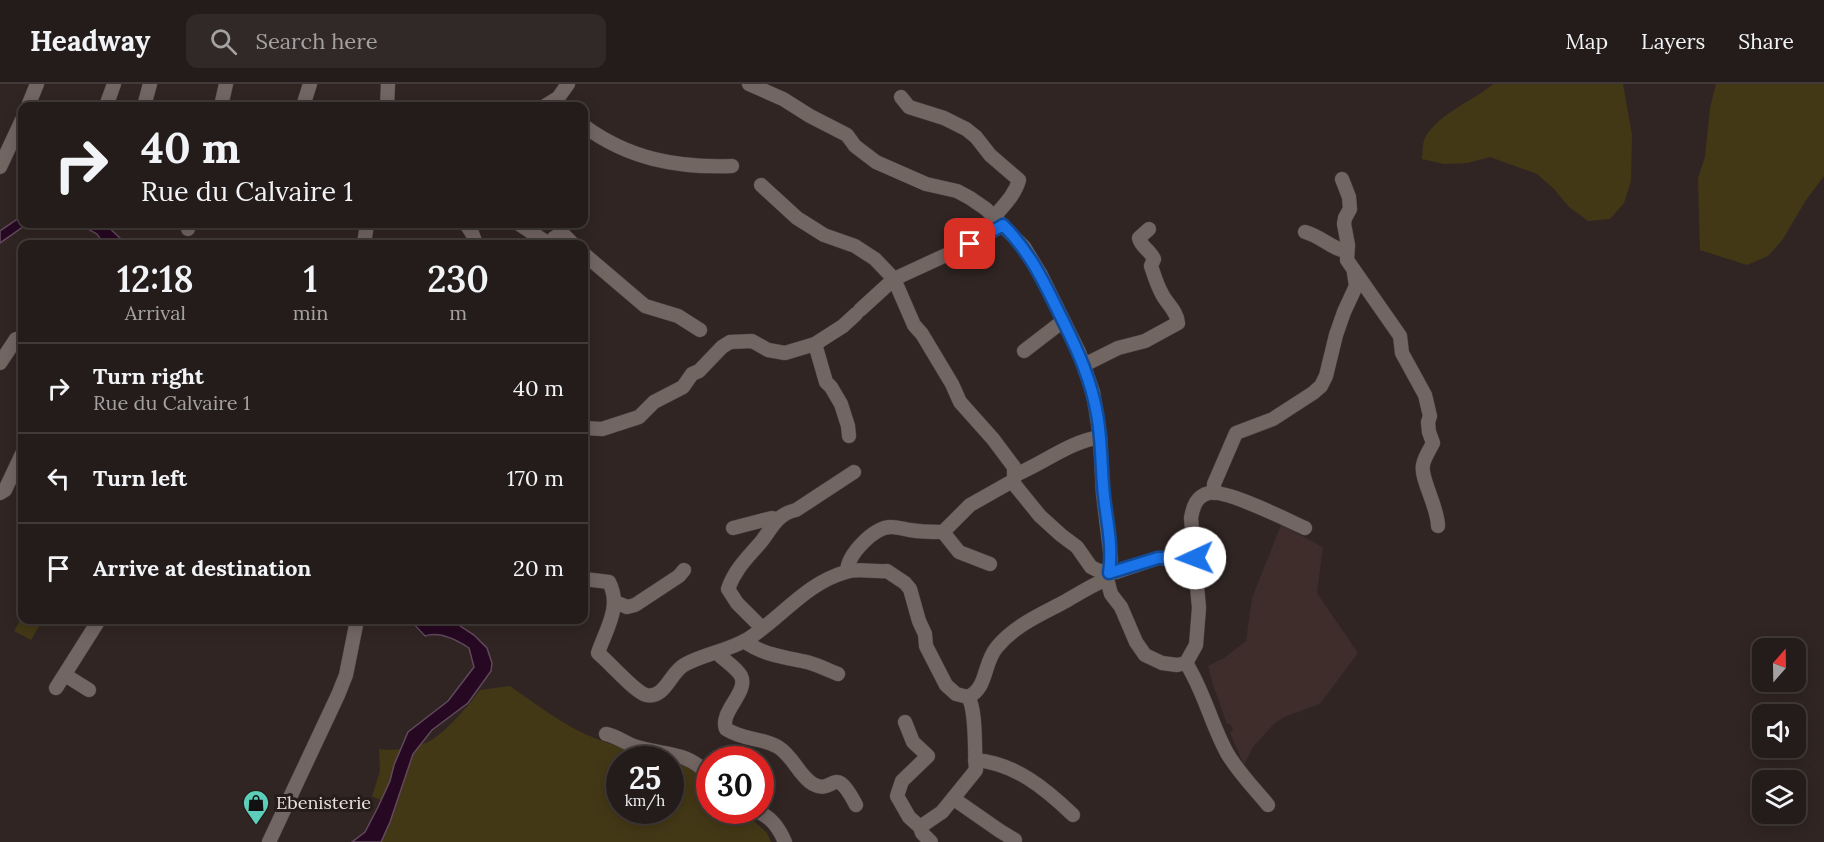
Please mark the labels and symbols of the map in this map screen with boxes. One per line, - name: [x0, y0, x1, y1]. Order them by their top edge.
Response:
- pin: [944, 218, 995, 269]
- position arrow: [1163, 526, 1227, 590]
- north arrow: [1752, 638, 1806, 692]
- speed limit sign: 30: [696, 746, 774, 824]
- shop icon: Ebenisterie: [241, 788, 271, 826]
- place label: Ebenisterie: [276, 791, 371, 814]

